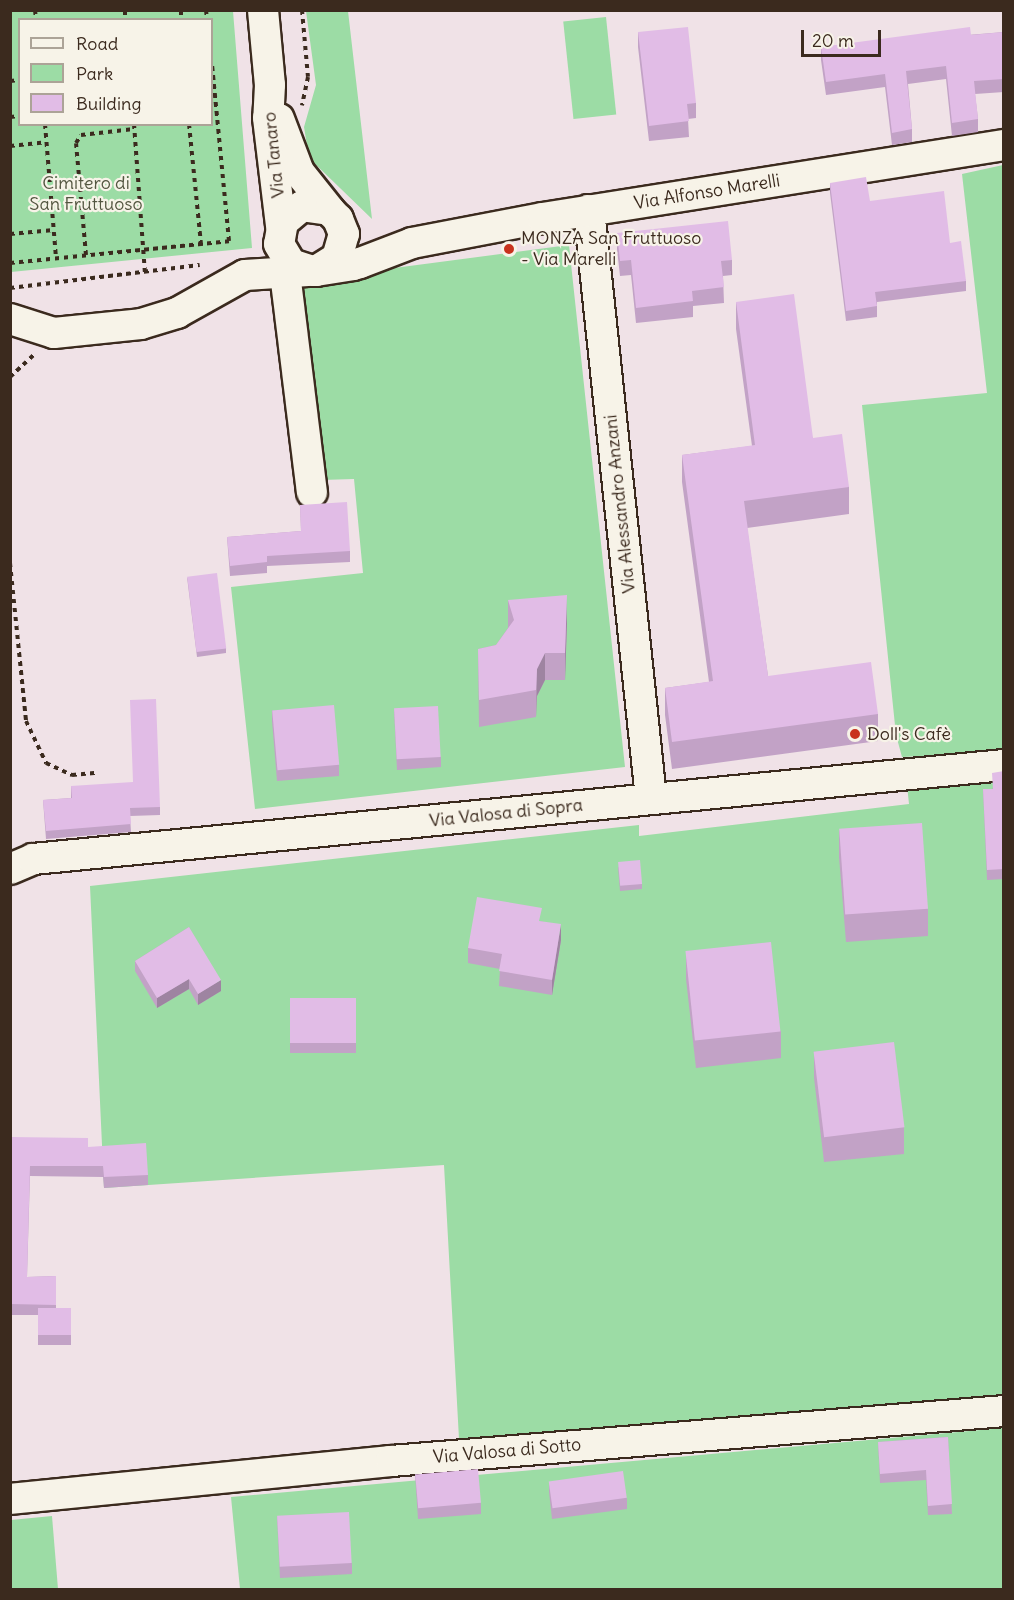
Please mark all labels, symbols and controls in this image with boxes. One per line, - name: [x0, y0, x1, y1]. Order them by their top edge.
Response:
- legend: [18, 18, 213, 126]
- scale bar: [804, 18, 884, 56]
- text: 20 m: [812, 29, 854, 52]
- text: Road: [76, 32, 118, 55]
- text: Park: [76, 62, 113, 85]
- text: Building: [76, 92, 141, 115]
- street label: Via Tanaro: [259, 111, 289, 199]
- street label: Via Alfonso Marelli: [632, 170, 782, 214]
- park label: Cimitero di San Fruttuoso: [29, 173, 143, 216]
- place label: MONZA San Fruttuoso - Via Marelli: [521, 228, 701, 270]
- marker: MONZA San Fruttuoso - Via Marelli: [502, 242, 516, 256]
- street label: Via Alessandro Anzani: [600, 414, 640, 594]
- place label: Doll's Cafè: [867, 723, 951, 745]
- marker: Doll's Cafè: [848, 727, 862, 741]
- street label: Via Valosa di Sopra: [428, 794, 584, 832]
- street label: Via Valosa di Sotto: [432, 1434, 582, 1468]

